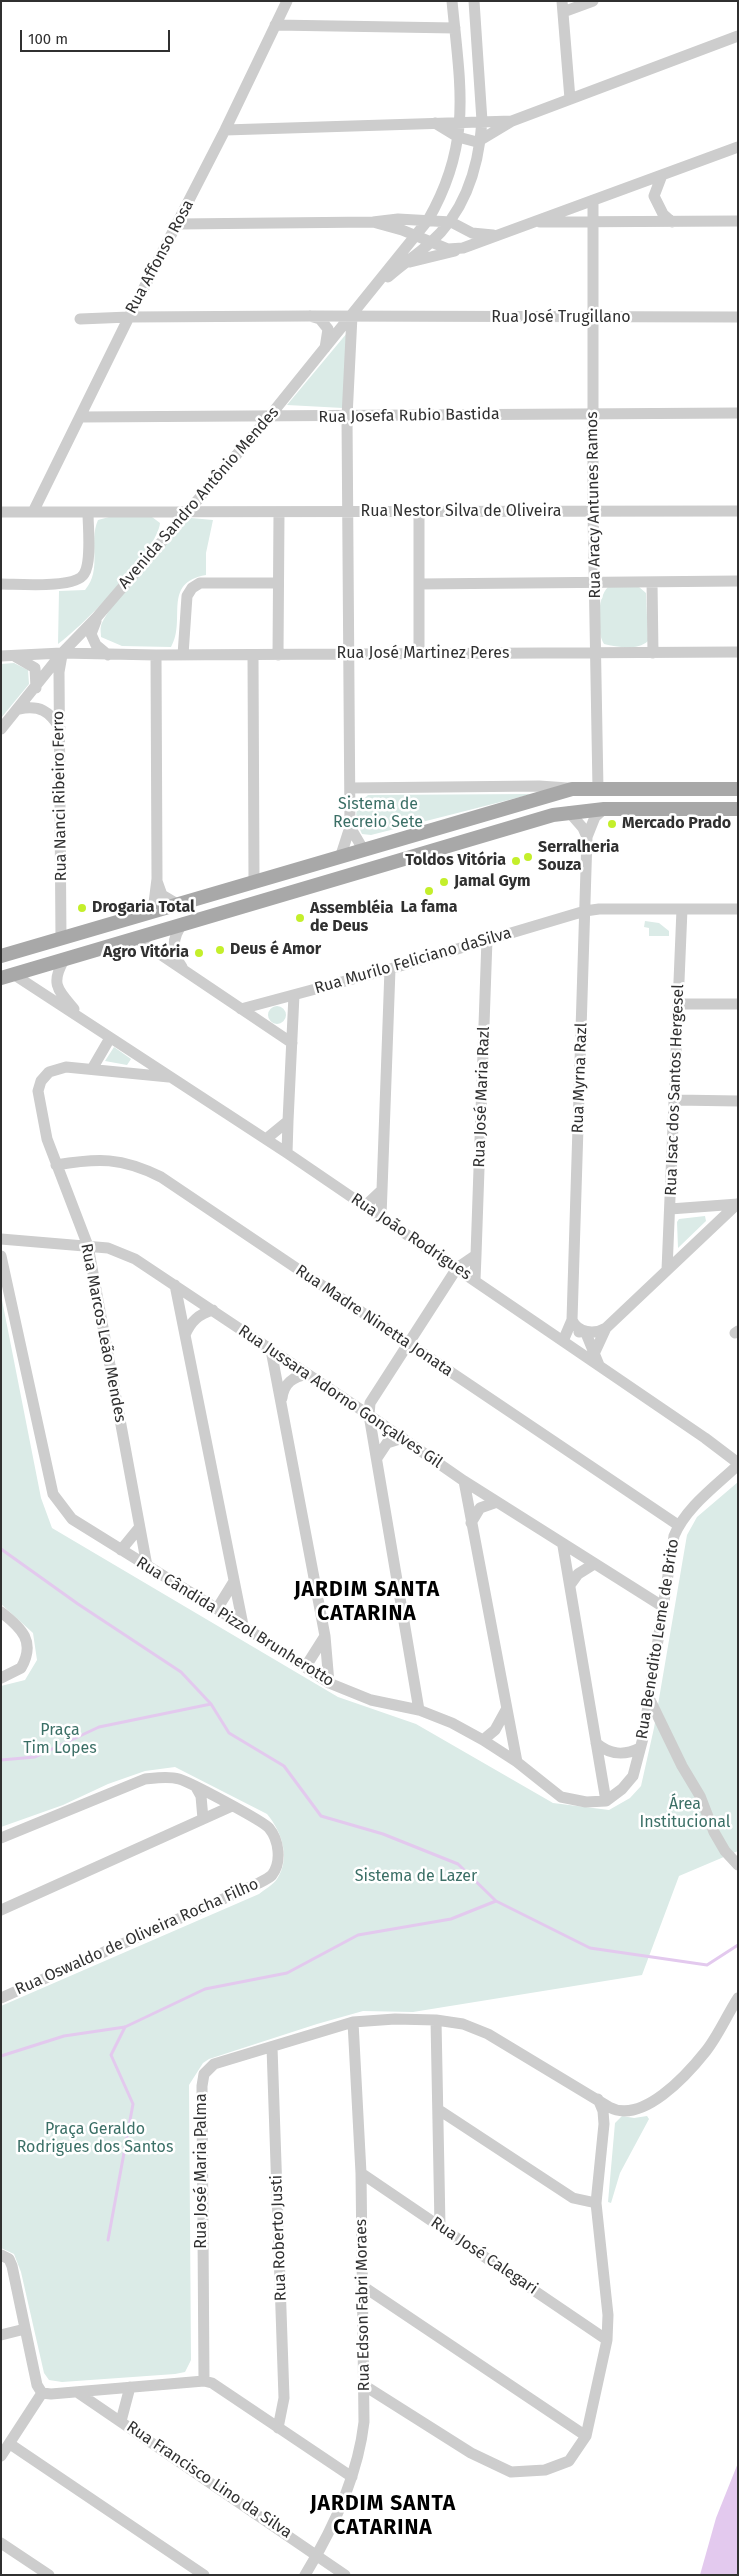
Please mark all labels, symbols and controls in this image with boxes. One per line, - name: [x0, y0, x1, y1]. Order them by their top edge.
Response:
- scale bar: [22, 20, 172, 52]
- text: 100 m: [28, 30, 68, 48]
- street label: Rua Affonso Rosa: [122, 197, 198, 317]
- street label: Rua José Trugillano: [491, 308, 631, 328]
- street label: Avenida Sandro Antônio Mendes: [115, 403, 283, 593]
- street label: Rua Josefa Rubio Bastida: [318, 405, 500, 427]
- street label: Rua Aracy Antunes Ramos: [583, 411, 605, 599]
- street label: Rua Nestor Silva de Oliveira: [361, 502, 561, 522]
- street label: Rua José Martinez Peres: [337, 644, 509, 664]
- street label: Rua Nanci Ribeiro Ferro: [49, 710, 71, 882]
- park label: Sistema de Recreio Sete: [333, 795, 423, 833]
- place label: Mercado Prado: [622, 814, 731, 834]
- marker: Mercado Prado: [606, 818, 618, 830]
- place label: Serralheria Souza: [538, 838, 619, 876]
- place label: Toldos Vitória: [405, 851, 506, 871]
- marker: Serralheria Souza: [522, 851, 534, 863]
- marker: Toldos Vitória: [510, 855, 522, 867]
- place label: Jamal Gym: [454, 872, 531, 892]
- marker: Jamal Gym: [438, 876, 450, 888]
- marker: La fama: [423, 885, 435, 897]
- place label: Drogaria Total: [92, 898, 195, 918]
- place label: La fama: [401, 898, 457, 918]
- place label: Assembléia de Deus: [310, 899, 393, 937]
- marker: Drogaria Total: [76, 902, 88, 914]
- marker: Assembléia de Deus: [294, 912, 306, 924]
- street label: Rua Murilo Feliciano daSilva: [312, 924, 514, 998]
- place label: Deus é Amor: [230, 940, 321, 960]
- place label: Agro Vitória: [103, 943, 189, 963]
- marker: Deus é Amor: [214, 944, 226, 956]
- marker: Agro Vitória: [193, 947, 205, 959]
- street label: Rua Isac dos Santos Hergesel: [662, 984, 688, 1196]
- street label: Rua Myrna Razl: [568, 1022, 592, 1134]
- street label: Rua José Maria Razl: [470, 1026, 494, 1168]
- street label: Rua João Rodrigues: [347, 1190, 475, 1284]
- street label: Rua Marcos Leão Mendes: [76, 1242, 130, 1424]
- street label: Rua Madre Ninetta Jonata: [292, 1261, 456, 1381]
- street label: Rua Jussara Adorno Gonçalves Gil: [234, 1321, 446, 1473]
- street label: Rua Benedito Leme de Brito: [633, 1538, 683, 1740]
- street label: Rua Cândida Pizzol Brunherotto: [132, 1553, 338, 1691]
- district label: JARDIM SANTA CATARINA: [292, 1577, 442, 1627]
- park label: Praça Tim Lopes: [23, 1721, 97, 1759]
- park label: Área Institucional: [639, 1795, 731, 1833]
- park label: Sistema de Lazer: [355, 1867, 477, 1887]
- street label: Rua Oswaldo de Oliveira Rocha Filho: [12, 1874, 262, 2000]
- street label: Rua José Maria Palma: [192, 2093, 212, 2249]
- park label: Praça Geraldo Rodrigues dos Santos: [17, 2120, 173, 2158]
- street label: Rua Roberto Justi: [267, 2175, 291, 2301]
- street label: Rua José Calegari: [427, 2213, 541, 2299]
- street label: Rua Edson Fabri Moraes: [352, 2219, 374, 2391]
- street label: Rua Francisco Lino da Silva: [123, 2417, 295, 2543]
- district label: JARDIM SANTA CATARINA: [308, 2491, 458, 2541]

